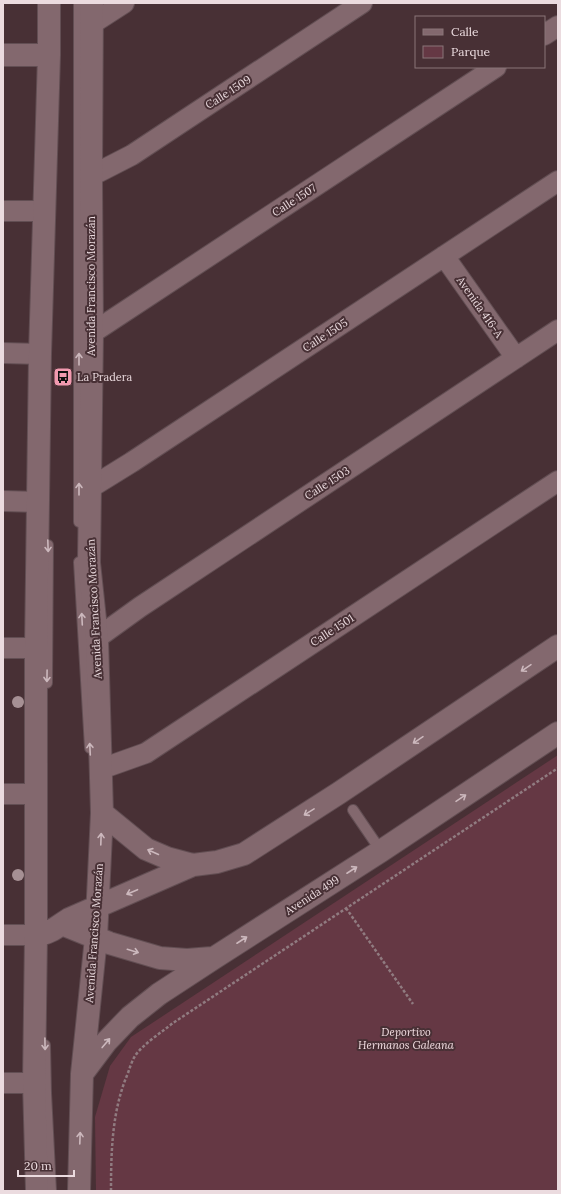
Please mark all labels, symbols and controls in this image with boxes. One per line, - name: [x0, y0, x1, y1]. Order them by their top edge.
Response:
- legend: [415, 16, 545, 68]
- text: Calle: [451, 24, 479, 39]
- text: Parque: [451, 44, 491, 59]
- street label: Calle 1509: [203, 72, 253, 112]
- street label: Calle 1507: [269, 181, 319, 219]
- street label: Avenida Francisco Morazán: [84, 216, 98, 357]
- street label: Avenida 416-A: [453, 273, 507, 341]
- street label: Calle 1505: [300, 315, 350, 355]
- one-way arrow: [75, 353, 83, 366]
- bus stop icon: La Pradera: [52, 366, 74, 388]
- place label: La Pradera: [77, 370, 132, 384]
- street label: Calle 1503: [302, 463, 352, 503]
- one-way arrow: [75, 483, 83, 496]
- street label: Avenida Francisco Morazán: [83, 538, 105, 680]
- one-way arrow: [44, 539, 51, 552]
- street label: Calle 1501: [308, 611, 356, 649]
- one-way arrow: [78, 613, 85, 626]
- one-way arrow: [520, 664, 531, 672]
- one-way arrow: [43, 669, 51, 682]
- one-way arrow: [413, 736, 424, 744]
- one-way arrow: [86, 743, 93, 756]
- one-way arrow: [455, 794, 466, 802]
- one-way arrow: [304, 808, 315, 816]
- one-way arrow: [97, 833, 104, 846]
- one-way arrow: [148, 848, 160, 855]
- street label: Avenida Francisco Morazán: [82, 862, 106, 1004]
- one-way arrow: [346, 865, 358, 873]
- street label: Avenida 499: [281, 872, 342, 918]
- one-way arrow: [126, 889, 138, 896]
- one-way arrow: [236, 935, 248, 943]
- one-way arrow: [126, 948, 139, 955]
- park label: Deportivo Hermanos Galeana: [358, 1025, 455, 1052]
- one-way arrow: [41, 1037, 49, 1050]
- one-way arrow: [101, 1038, 110, 1048]
- one-way arrow: [76, 1132, 84, 1145]
- scale bar: [18, 1152, 74, 1178]
- text: 20 m: [24, 1158, 52, 1173]

